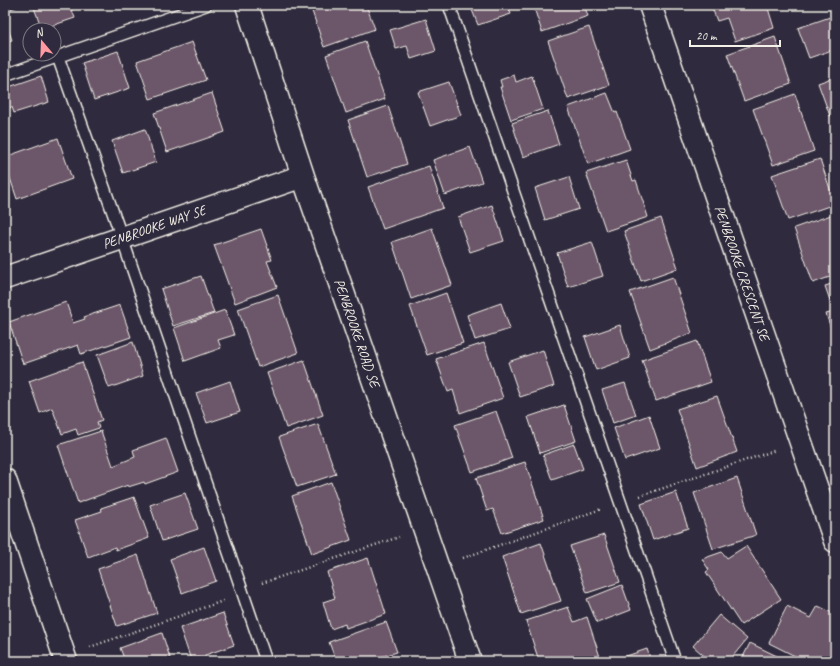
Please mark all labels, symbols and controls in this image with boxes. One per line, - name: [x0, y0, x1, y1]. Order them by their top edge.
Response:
- north arrow: [22, 22, 62, 62]
- scale bar: [690, 22, 780, 48]
- text: N: [33, 24, 46, 40]
- text: 20 m: [696, 28, 718, 44]
- street label: PENBROOKE WAY SE: [100, 201, 210, 253]
- street label: PENBROOKE CRESCENT SE: [711, 203, 774, 344]
- street label: PENBROOKE ROAD SE: [330, 277, 384, 391]

